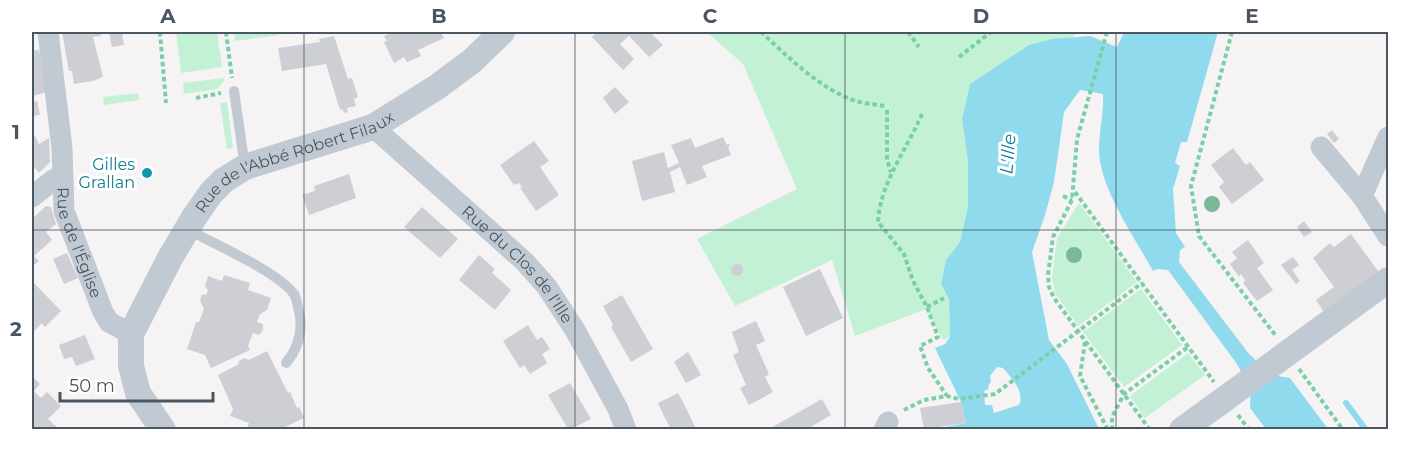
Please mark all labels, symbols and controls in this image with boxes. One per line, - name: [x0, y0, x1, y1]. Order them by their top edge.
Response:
- text: A: [159, 4, 176, 28]
- text: B: [431, 4, 447, 28]
- text: C: [703, 4, 718, 28]
- text: D: [973, 4, 989, 28]
- text: E: [1245, 4, 1259, 28]
- street label: Rue de l'Abbé Robert Filaux: [191, 107, 398, 217]
- text: 1: [12, 120, 20, 144]
- water label: L'Ille: [995, 133, 1021, 175]
- place label: Gilles Grallan: [79, 155, 135, 192]
- marker: Gilles Grallan: [140, 166, 154, 180]
- street label: Rue de l'Église: [53, 187, 106, 301]
- street label: Rue du Clos de l'Ille: [458, 202, 577, 327]
- text: 2: [10, 317, 22, 341]
- scale bar: [60, 365, 213, 403]
- text: 50 m: [69, 375, 115, 397]

